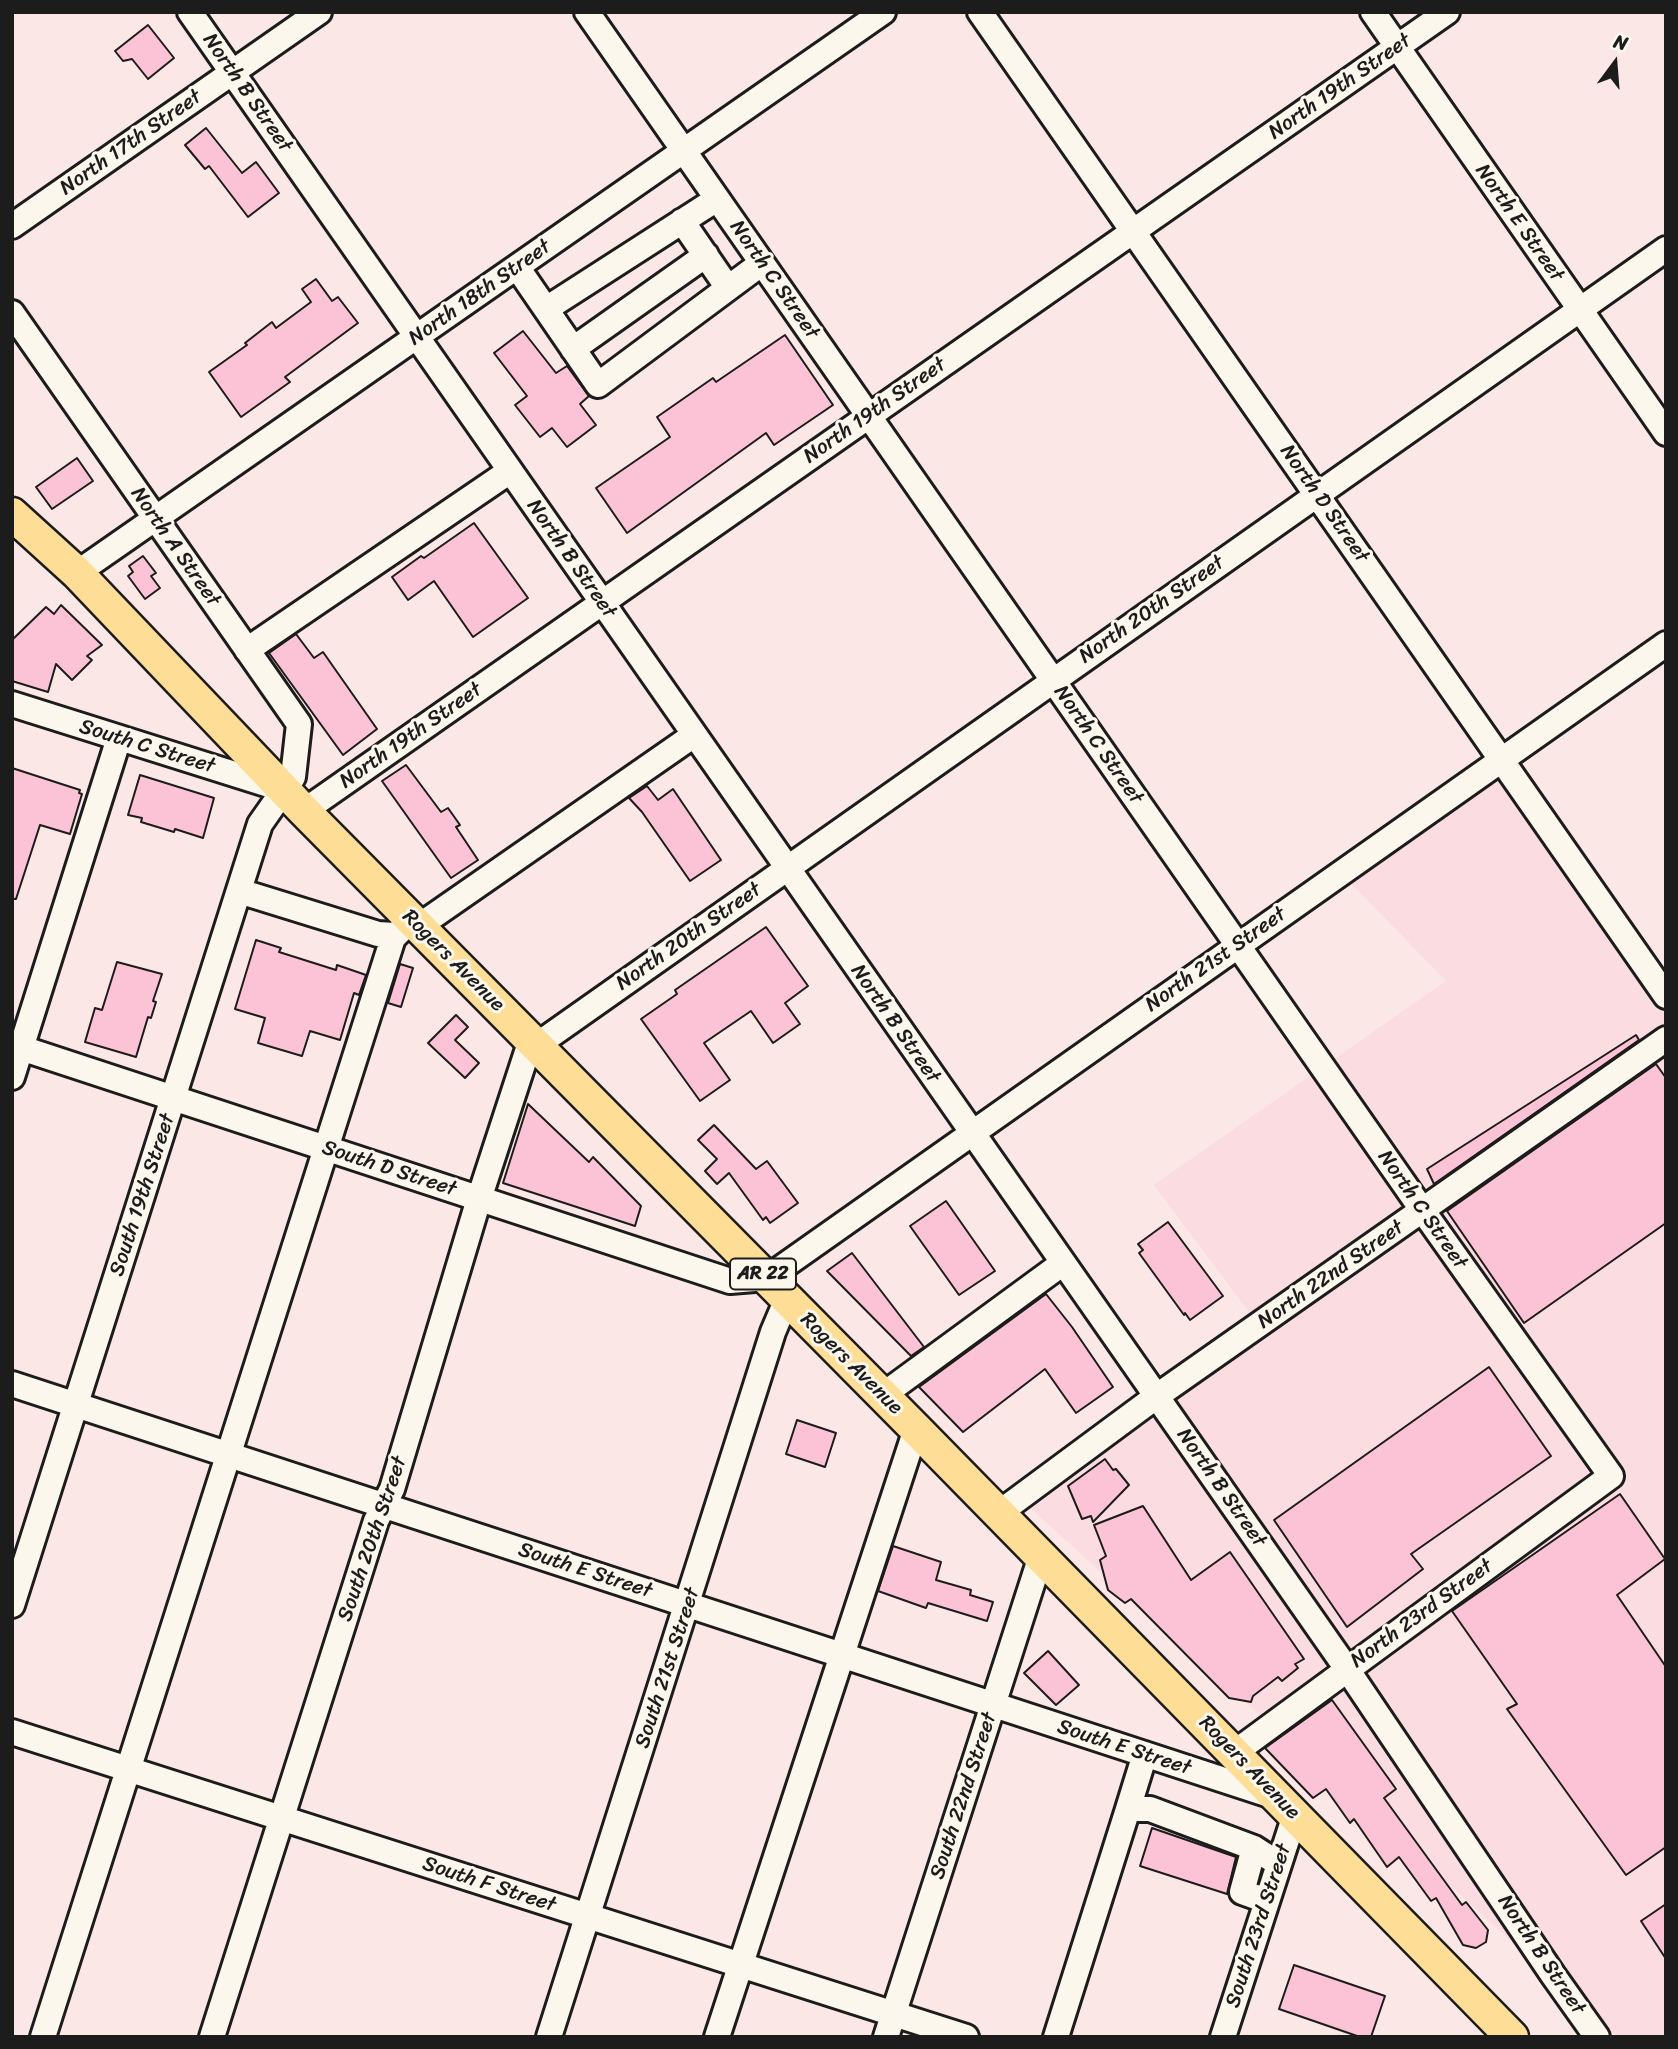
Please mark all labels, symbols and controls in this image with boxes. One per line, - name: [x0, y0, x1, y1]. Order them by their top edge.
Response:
- text: N: [1610, 25, 1632, 60]
- street label: North 19th Street: [1264, 28, 1416, 146]
- north arrow: [1580, 28, 1650, 98]
- street label: North B Street: [197, 29, 297, 157]
- street label: North 17th Street: [55, 85, 207, 201]
- street label: North E Street: [1469, 159, 1569, 287]
- street label: North C Street: [724, 216, 824, 344]
- street label: North 18th Street: [404, 235, 556, 351]
- street label: North 19th Street: [799, 352, 951, 470]
- street label: North D Street: [1274, 440, 1374, 568]
- street label: North A Street: [125, 483, 225, 611]
- street label: North B Street: [521, 495, 621, 623]
- street label: North 20th Street: [1075, 550, 1229, 670]
- street label: North 19th Street: [335, 677, 487, 795]
- street label: North C Street: [1048, 681, 1148, 809]
- street label: South C Street: [76, 714, 218, 780]
- street label: North 20th Street: [612, 877, 766, 997]
- street label: North 21st Street: [1141, 902, 1291, 1018]
- street label: Rogers Avenue: [397, 905, 509, 1017]
- street label: North B Street: [845, 960, 945, 1088]
- street label: South 19th Street: [105, 1111, 181, 1279]
- street label: South D Street: [319, 1135, 459, 1203]
- street label: North C Street: [1372, 1146, 1472, 1274]
- street label: North 22nd Street: [1253, 1215, 1409, 1335]
- road number: AR 22: [730, 1258, 796, 1290]
- street label: Rogers Avenue: [795, 1308, 907, 1420]
- street label: North B Street: [1171, 1424, 1271, 1552]
- street label: South 20th Street: [333, 1453, 413, 1625]
- street label: South E Street: [515, 1538, 655, 1604]
- street label: North 23rd Street: [1346, 1554, 1498, 1674]
- street label: South 21st Street: [630, 1585, 706, 1751]
- street label: South 22nd Street: [925, 1709, 1003, 1883]
- street label: Rogers Avenue: [1193, 1711, 1305, 1825]
- street label: South E Street: [1054, 1715, 1194, 1781]
- street label: South 23rd Street: [1221, 1841, 1297, 2011]
- street label: South F Street: [419, 1852, 559, 1918]
- street label: North B Street: [1492, 1890, 1590, 2020]

